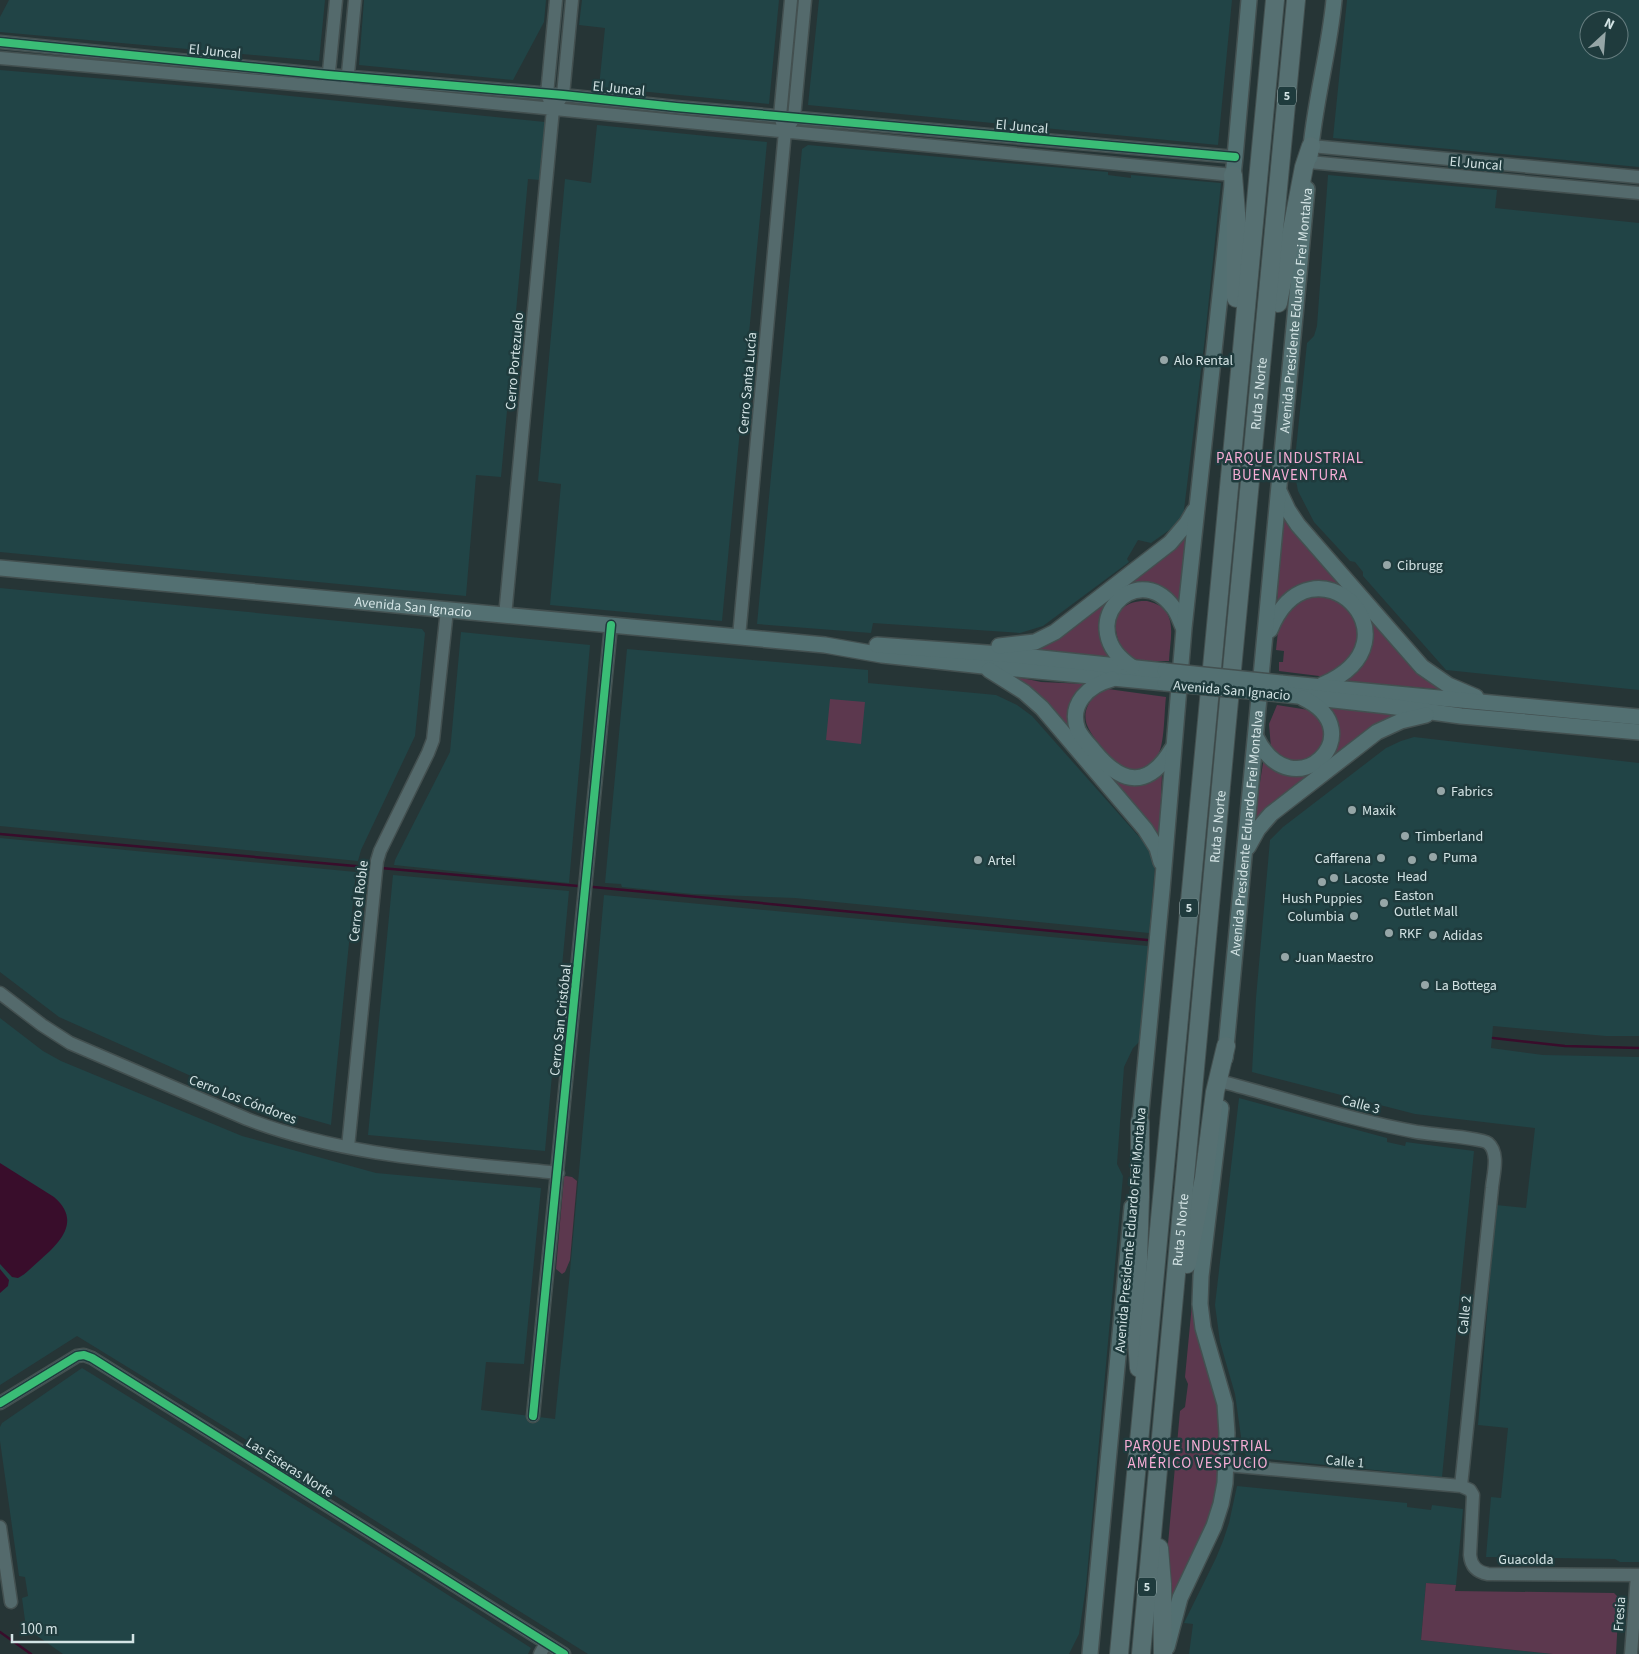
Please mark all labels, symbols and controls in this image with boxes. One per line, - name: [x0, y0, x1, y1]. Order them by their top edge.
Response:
- north arrow: [1579, 10, 1629, 60]
- text: N: [1601, 13, 1618, 35]
- street label: El Juncal: [188, 39, 243, 65]
- street label: El Juncal: [592, 76, 647, 102]
- road number: 5: [1278, 86, 1296, 105]
- street label: El Juncal: [995, 115, 1049, 139]
- street label: El Juncal: [1449, 152, 1503, 176]
- street label: Avenida Presidente Eduardo Frei Montalva: [1275, 187, 1318, 434]
- street label: Cerro Portezuelo: [501, 311, 529, 411]
- street label: Cerro Santa Lucía: [734, 331, 762, 435]
- place label: Alo Rental: [1174, 351, 1233, 371]
- marker: Alo Rental: [1158, 354, 1170, 366]
- street label: Ruta 5 Norte: [1246, 356, 1273, 431]
- district label: PARQUE INDUSTRIAL BUENAVENTURA: [1216, 448, 1364, 486]
- place label: Cibrugg: [1397, 556, 1443, 576]
- marker: Cibrugg: [1381, 559, 1393, 571]
- street label: Avenida San Ignacio: [354, 592, 473, 623]
- street label: Avenida San Ignacio: [1173, 676, 1291, 706]
- street label: Avenida Presidente Eduardo Frei Montalva: [1226, 709, 1269, 957]
- place label: Fabrics: [1451, 782, 1493, 802]
- marker: Fabrics: [1435, 785, 1447, 797]
- street label: Ruta 5 Norte: [1205, 789, 1232, 864]
- place label: Maxik: [1362, 801, 1396, 821]
- marker: Maxik: [1346, 804, 1358, 816]
- place label: Timberland: [1415, 827, 1483, 847]
- marker: Timberland: [1399, 830, 1411, 842]
- place label: Puma: [1443, 848, 1477, 868]
- place label: Caffarena: [1315, 849, 1371, 869]
- place label: Artel: [988, 851, 1016, 871]
- marker: Puma: [1427, 851, 1439, 863]
- marker: Caffarena: [1375, 852, 1387, 864]
- marker: Artel: [972, 854, 984, 866]
- marker: Head: [1406, 854, 1418, 866]
- street label: Cerro el Roble: [344, 859, 374, 943]
- place label: Head: [1397, 867, 1427, 887]
- place label: Lacoste: [1344, 869, 1389, 889]
- marker: Lacoste: [1328, 872, 1340, 884]
- marker: Hush Puppies: [1316, 876, 1328, 888]
- place label: Easton Outlet Mall: [1394, 886, 1458, 922]
- place label: Hush Puppies: [1282, 889, 1362, 909]
- marker: Easton Outlet Mall: [1378, 897, 1390, 909]
- road number: 5: [1180, 898, 1198, 918]
- place label: Columbia: [1287, 907, 1344, 927]
- marker: Columbia: [1348, 910, 1360, 922]
- place label: RKF: [1399, 924, 1422, 944]
- place label: Adidas: [1443, 926, 1483, 946]
- marker: RKF: [1383, 927, 1395, 939]
- marker: Adidas: [1427, 929, 1439, 941]
- place label: Juan Maestro: [1295, 948, 1374, 968]
- marker: Juan Maestro: [1279, 951, 1291, 963]
- street label: Cerro San Cristóbal: [545, 963, 577, 1077]
- place label: La Bottega: [1435, 976, 1497, 996]
- marker: La Bottega: [1419, 979, 1431, 991]
- street label: Cerro Los Cóndores: [186, 1070, 300, 1130]
- street label: Calle 3: [1339, 1090, 1382, 1120]
- street label: Avenida Presidente Eduardo Frei Montalva: [1110, 1107, 1152, 1354]
- street label: Ruta 5 Norte: [1168, 1193, 1194, 1267]
- street label: Calle 2: [1453, 1295, 1477, 1335]
- street label: Las Esteras Norte: [242, 1433, 337, 1503]
- district label: PARQUE INDUSTRIAL AMÉRICO VESPUCIO: [1124, 1436, 1272, 1474]
- street label: Calle 1: [1325, 1450, 1365, 1474]
- street label: Guacolda: [1498, 1550, 1554, 1570]
- road number: 5: [1138, 1578, 1156, 1596]
- street label: Fresia: [1609, 1596, 1631, 1632]
- scale bar: [12, 1612, 134, 1644]
- text: 100 m: [20, 1619, 58, 1640]

